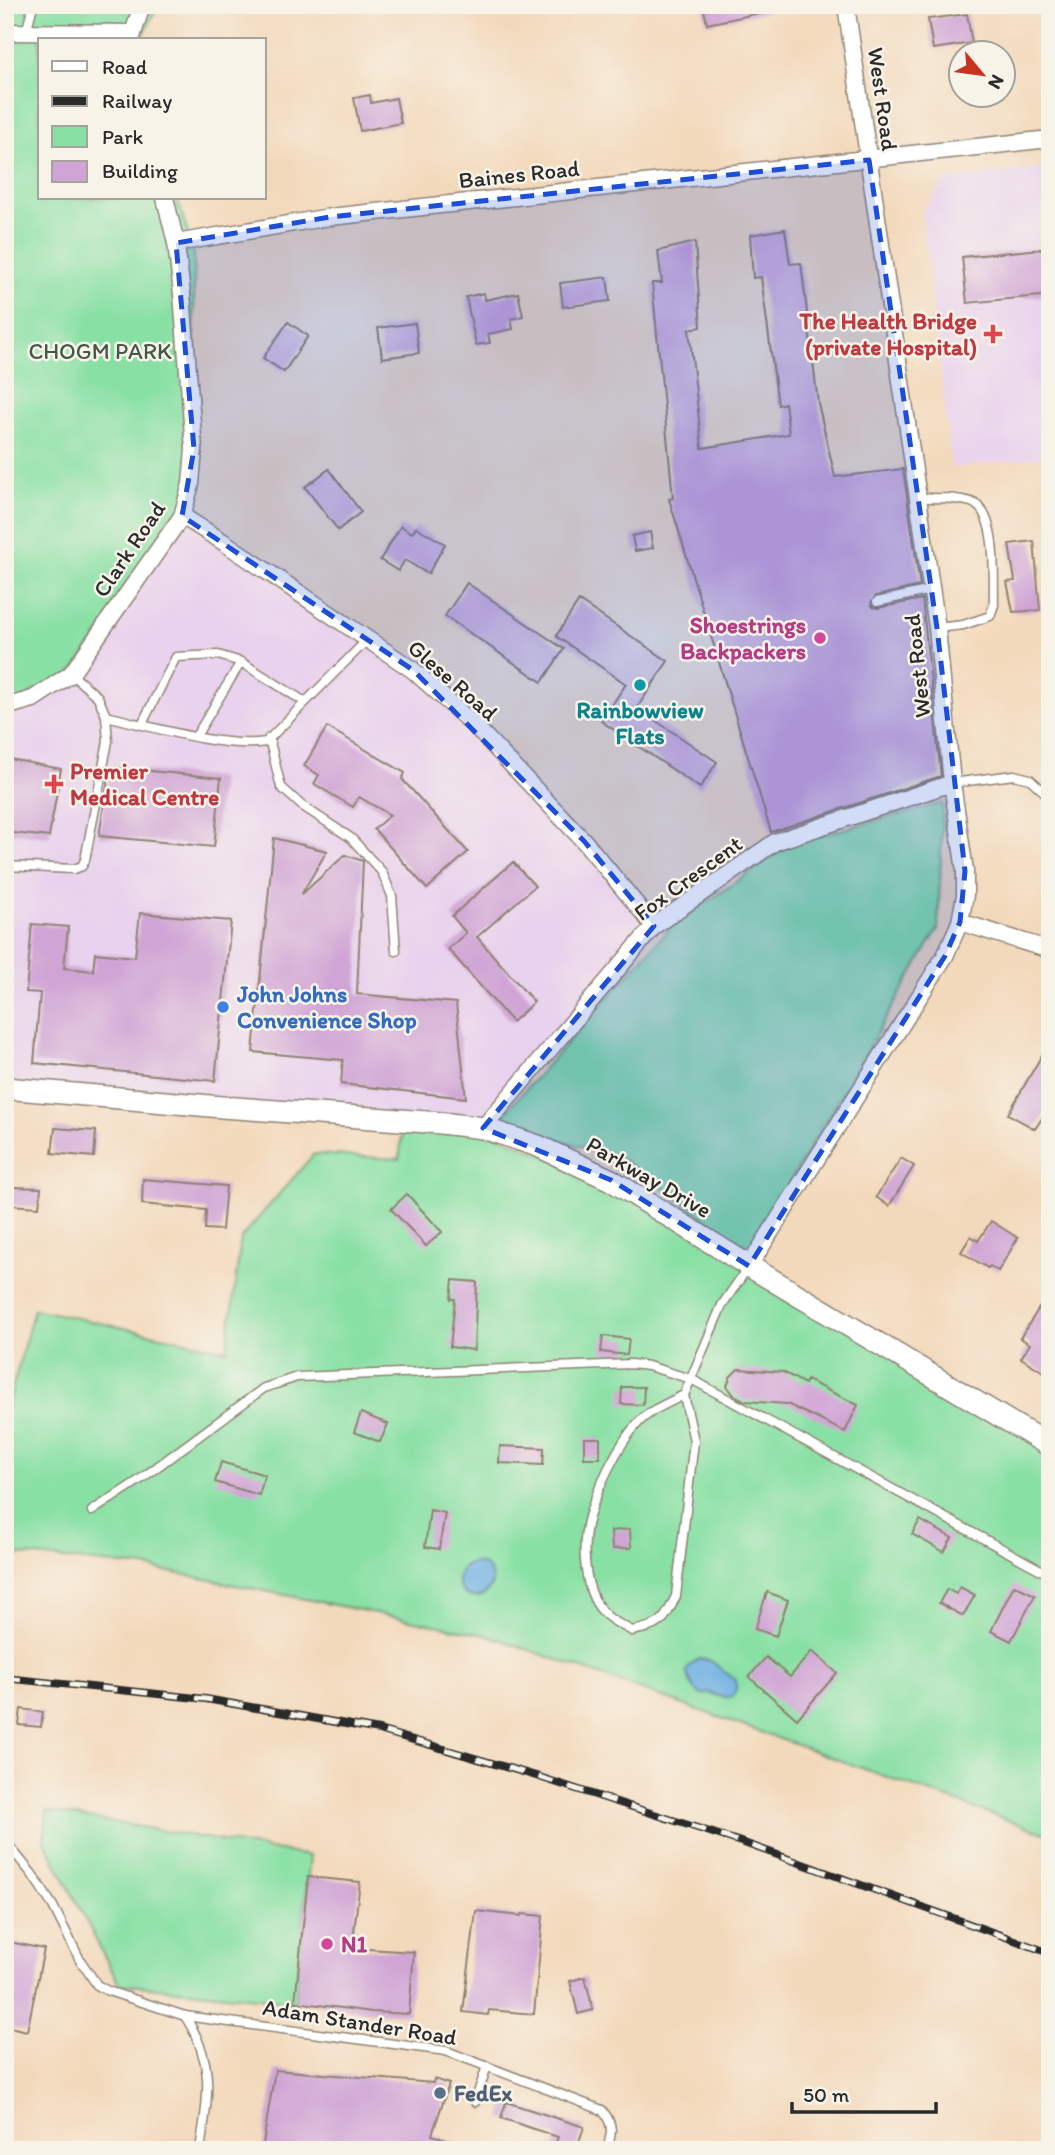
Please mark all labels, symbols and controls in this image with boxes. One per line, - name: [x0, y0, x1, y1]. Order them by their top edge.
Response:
- legend: [38, 38, 266, 200]
- north arrow: [946, 38, 1016, 108]
- street label: West Road: [862, 45, 904, 153]
- text: Road: [102, 54, 148, 79]
- text: N: [983, 71, 1010, 93]
- text: Railway: [102, 88, 172, 113]
- text: Park: [102, 124, 144, 149]
- street label: Baines Road: [457, 154, 581, 194]
- text: Building: [102, 158, 178, 183]
- place label: The Health Bridge (private Hospital): [798, 307, 977, 361]
- marker: The Health Bridge (private Hospital): [983, 324, 1003, 344]
- park label: CHOGM PARK: [28, 337, 172, 365]
- street label: Clark Road: [87, 495, 171, 602]
- place label: Shoestrings Backpackers: [680, 611, 806, 665]
- street label: West Road: [898, 612, 936, 719]
- marker: Shoestrings Backpackers: [812, 630, 828, 646]
- street label: Glese Road: [402, 633, 504, 727]
- marker: Rainbowview Flats: [632, 677, 648, 693]
- place label: Rainbowview Flats: [576, 696, 704, 750]
- place label: Premier Medical Centre: [70, 757, 219, 811]
- marker: Premier Medical Centre: [44, 774, 64, 794]
- street label: Fox Crescent: [628, 829, 748, 927]
- place label: John Johns Convenience Shop: [236, 980, 417, 1034]
- marker: John Johns Convenience Shop: [215, 999, 231, 1015]
- street label: Parkway Drive: [582, 1130, 716, 1224]
- place label: N1: [341, 1930, 368, 1958]
- marker: N1: [319, 1936, 335, 1952]
- street label: Adam Stander Road: [261, 1993, 459, 2051]
- scale bar: [792, 2071, 936, 2115]
- place label: FedEx: [454, 2079, 512, 2107]
- text: 50 m: [803, 2082, 850, 2107]
- marker: FedEx: [432, 2085, 448, 2101]

